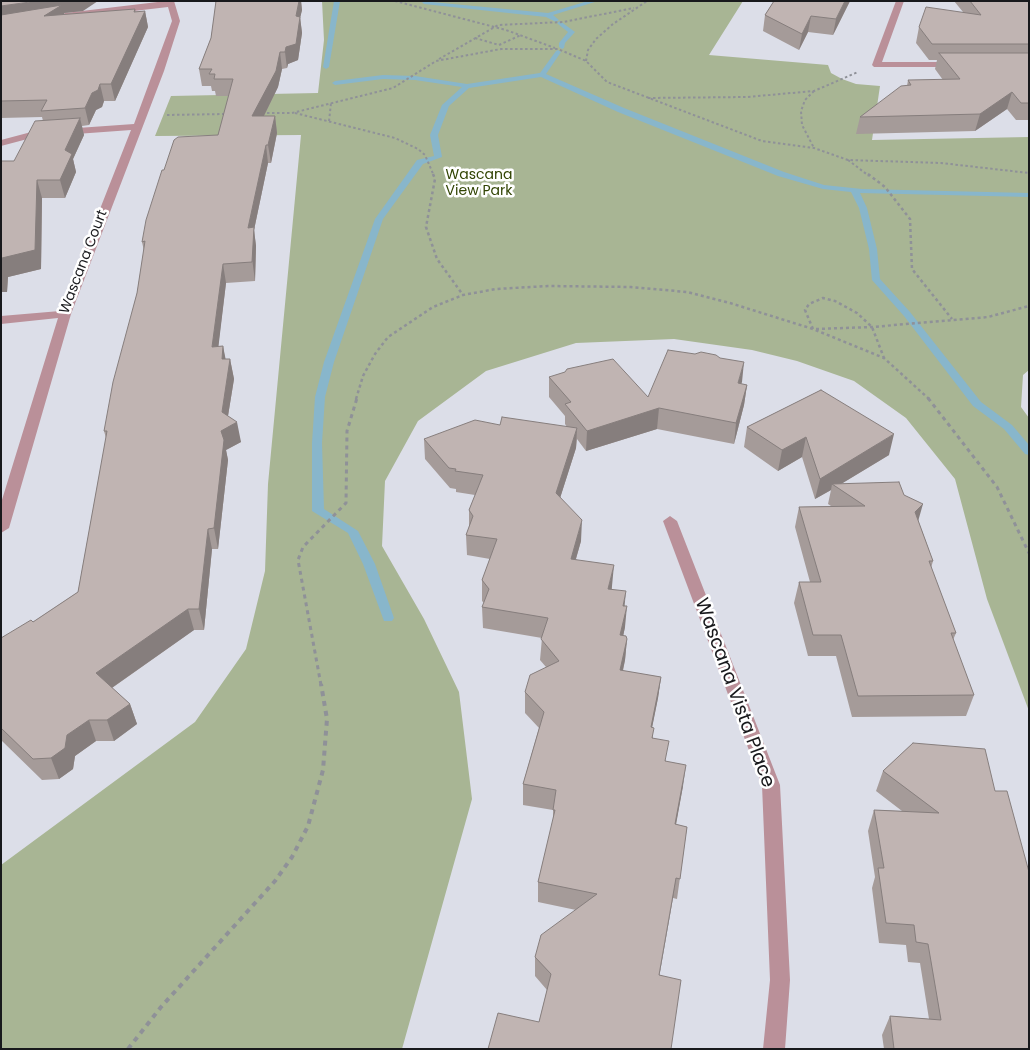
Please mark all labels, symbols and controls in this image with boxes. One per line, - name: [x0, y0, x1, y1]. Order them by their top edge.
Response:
- park label: Wascana View Park: [446, 167, 512, 200]
- street label: Wascana Court: [57, 208, 111, 316]
- street label: Wascana Vista Place: [689, 595, 779, 791]

